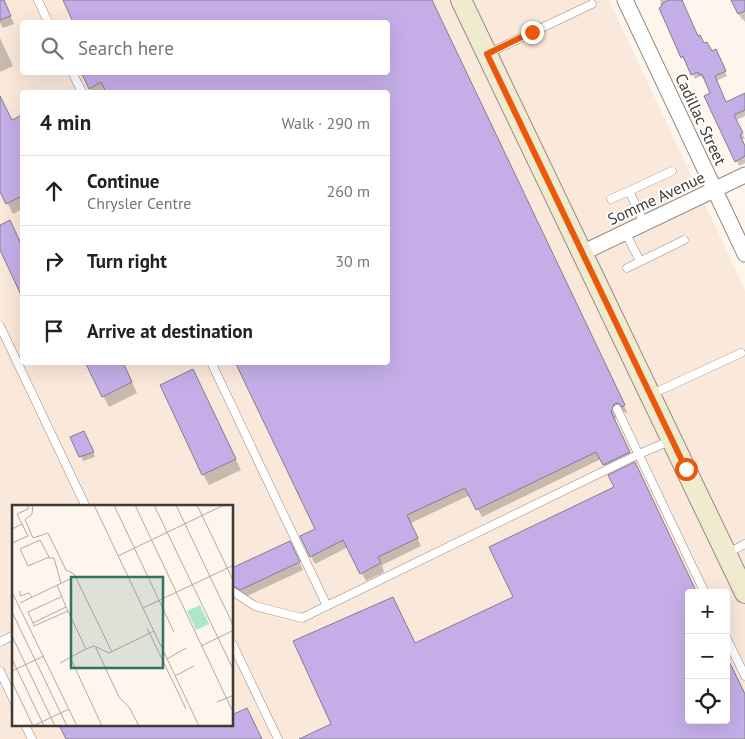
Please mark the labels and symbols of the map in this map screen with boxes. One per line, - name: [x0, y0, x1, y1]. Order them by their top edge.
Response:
- route end: [521, 21, 544, 44]
- street label: Cadillac Street: [671, 70, 731, 169]
- street label: Somme Avenue: [604, 167, 708, 229]
- route start: [675, 458, 698, 481]
- inset map: [12, 505, 234, 726]

